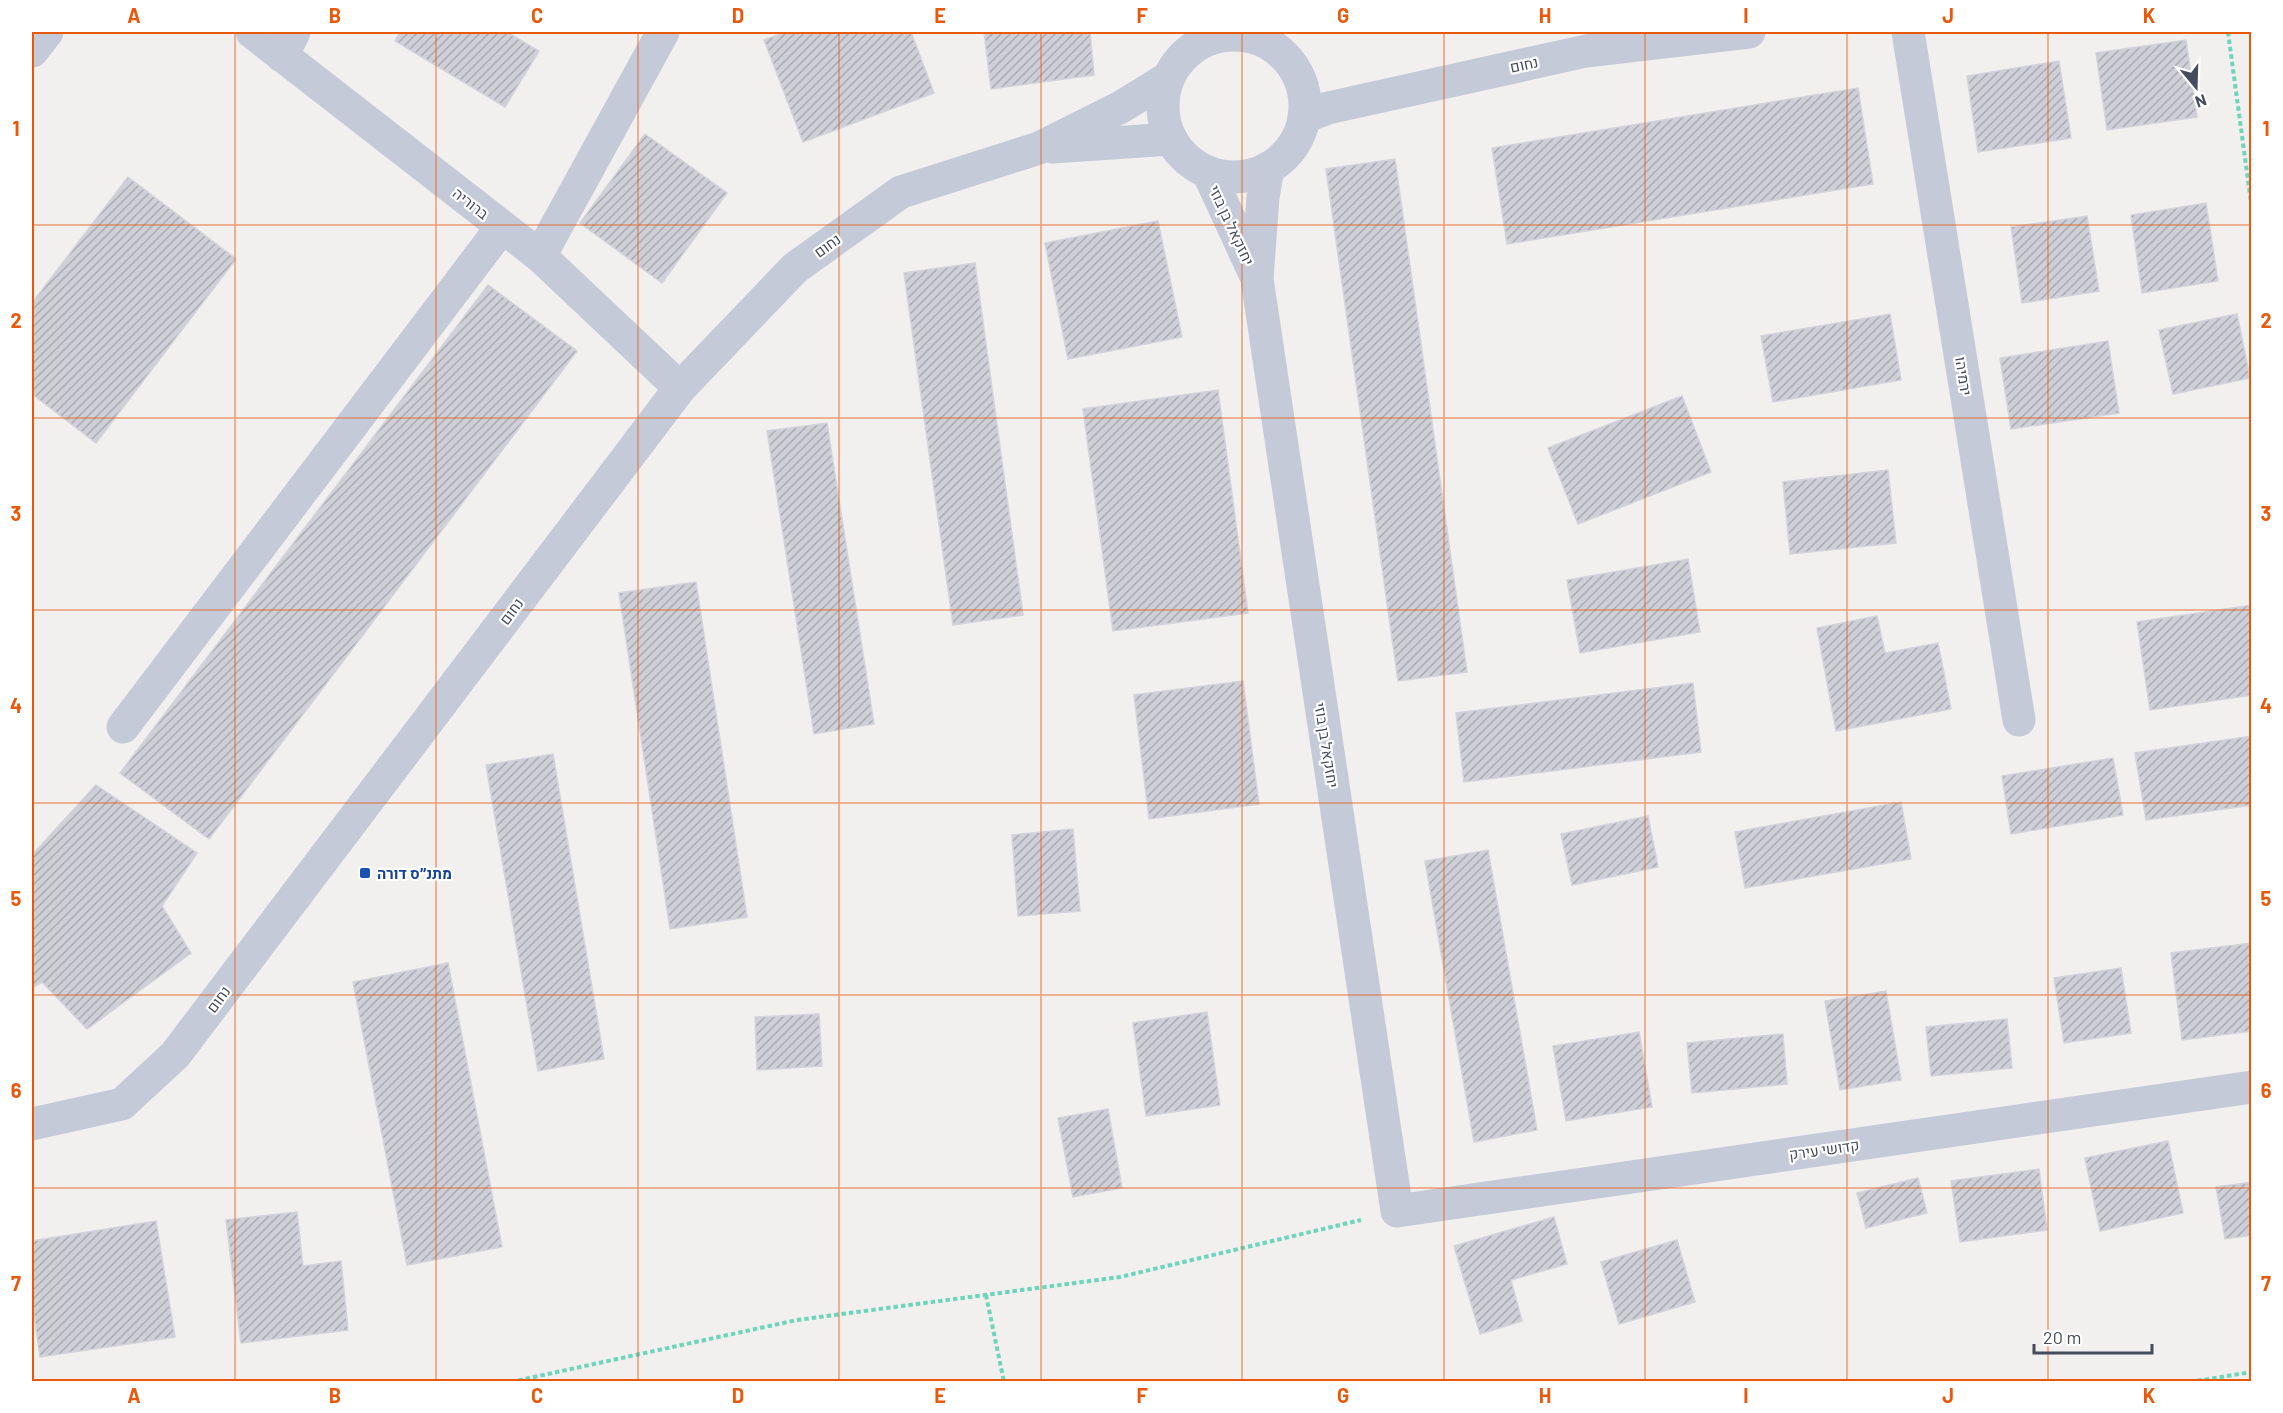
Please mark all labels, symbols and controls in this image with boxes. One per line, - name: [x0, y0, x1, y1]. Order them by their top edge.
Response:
- text: A: [127, 3, 141, 27]
- text: B: [329, 3, 341, 27]
- text: C: [531, 3, 543, 27]
- text: D: [732, 3, 744, 27]
- text: E: [934, 3, 946, 27]
- text: F: [1136, 3, 1148, 27]
- text: G: [1337, 3, 1349, 27]
- text: H: [1539, 3, 1551, 27]
- text: I: [1743, 3, 1749, 27]
- text: J: [1942, 3, 1954, 27]
- text: K: [2143, 3, 2156, 27]
- street label: נחום: [1508, 52, 1540, 76]
- north arrow: [2166, 57, 2226, 117]
- text: N: [2193, 91, 2209, 112]
- text: 1: [12, 116, 20, 140]
- text: 1: [2262, 116, 2270, 140]
- street label: יחזקאל בן בוזי: [1206, 182, 1258, 268]
- street label: ברוריה: [450, 183, 493, 223]
- street label: נחום: [810, 229, 844, 261]
- text: 2: [10, 308, 22, 332]
- text: 2: [2260, 308, 2272, 332]
- street label: ירמיהו: [1952, 355, 1976, 397]
- text: 3: [11, 501, 21, 525]
- text: 3: [2261, 501, 2271, 525]
- street label: נחום: [495, 594, 527, 628]
- text: 4: [10, 693, 22, 717]
- text: 4: [2260, 693, 2272, 717]
- street label: יחזקאל בן בוזי: [1311, 701, 1343, 789]
- place label: מתנ״ס דורה: [377, 864, 452, 882]
- marker: מתנ״ס דורה: [358, 866, 372, 880]
- text: 5: [11, 886, 22, 910]
- text: 5: [2261, 886, 2272, 910]
- street label: נחום: [202, 982, 234, 1016]
- text: 6: [11, 1078, 22, 1102]
- text: 6: [2261, 1078, 2272, 1102]
- street label: קדושי עירק: [1788, 1135, 1860, 1163]
- text: 7: [11, 1271, 21, 1295]
- text: 7: [2261, 1271, 2271, 1295]
- scale bar: [2034, 1317, 2152, 1355]
- text: 20 m: [2043, 1326, 2081, 1348]
- text: A: [127, 1383, 141, 1407]
- text: B: [329, 1383, 341, 1407]
- text: C: [531, 1383, 543, 1407]
- text: D: [732, 1383, 744, 1407]
- text: E: [934, 1383, 946, 1407]
- text: F: [1136, 1383, 1148, 1407]
- text: G: [1337, 1383, 1349, 1407]
- text: H: [1539, 1383, 1551, 1407]
- text: I: [1743, 1383, 1749, 1407]
- text: J: [1942, 1383, 1954, 1407]
- text: K: [2143, 1383, 2156, 1407]

